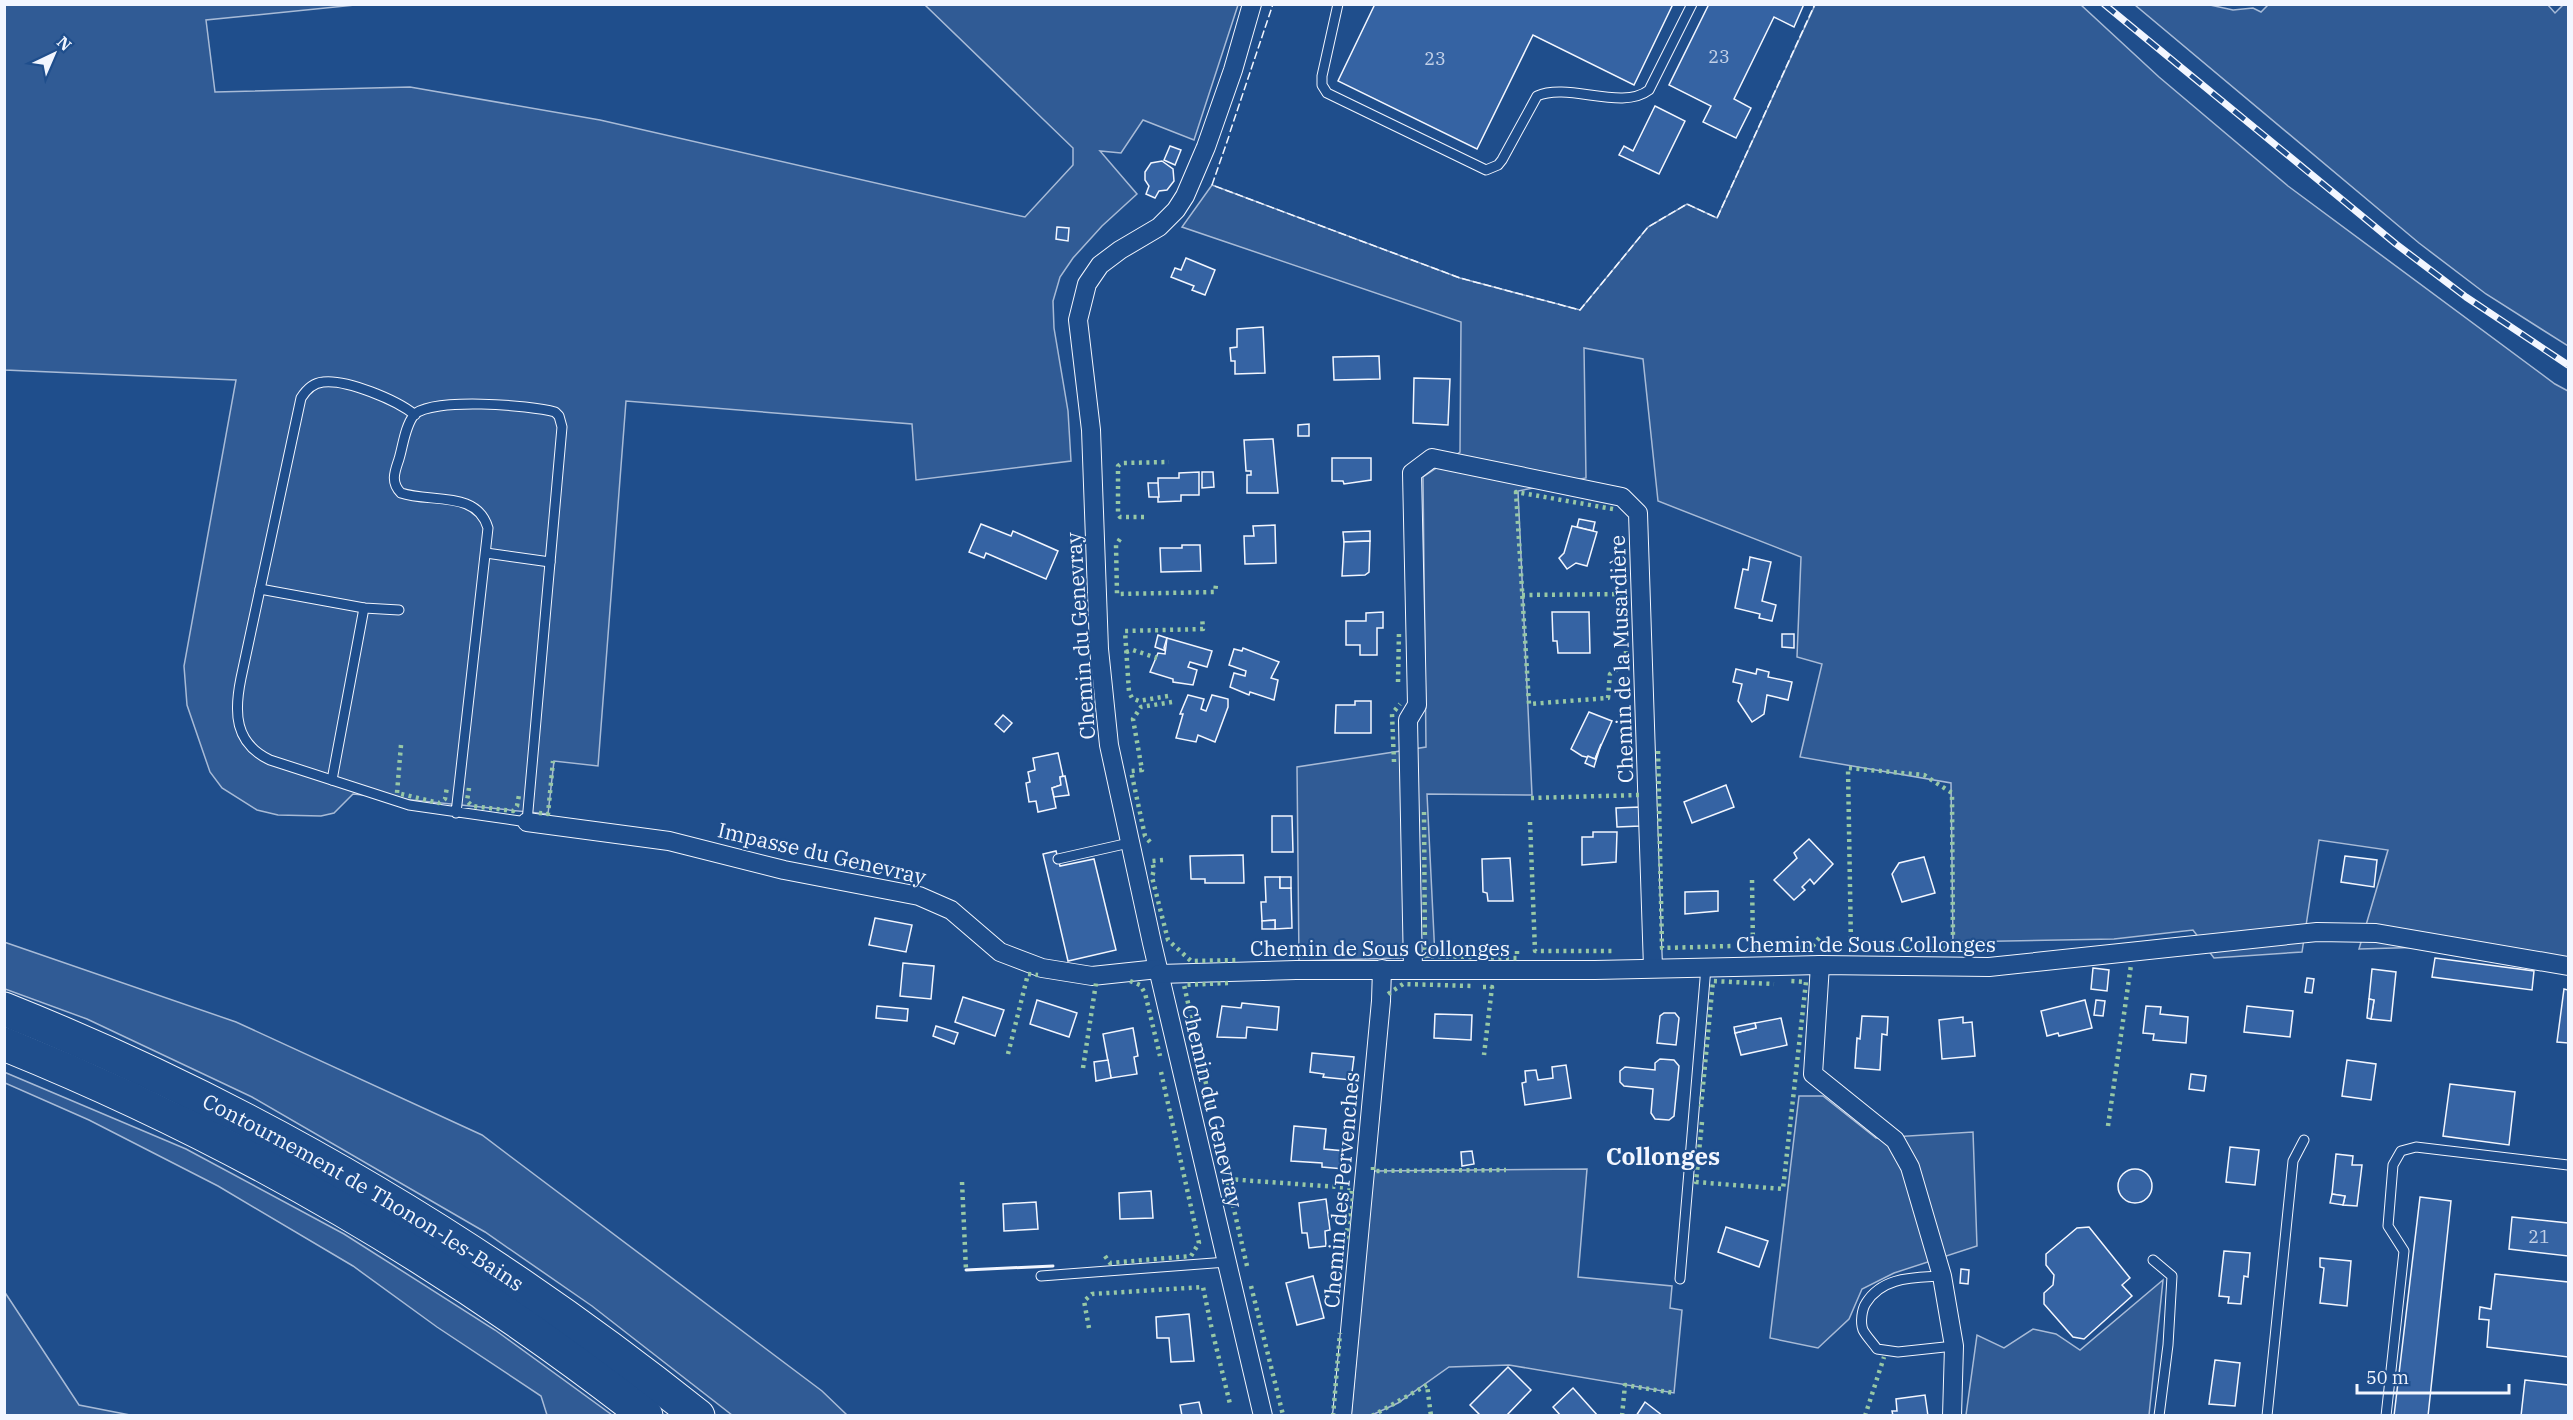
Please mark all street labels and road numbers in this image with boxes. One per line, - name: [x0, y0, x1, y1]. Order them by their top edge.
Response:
- street label: Chemin du Genevray: [1059, 531, 1101, 741]
- street label: Chemin de la Musardière: [1603, 535, 1639, 783]
- street label: Impasse du Genevray: [715, 815, 930, 891]
- street label: Chemin de Sous Collonges: [1736, 930, 1996, 958]
- street label: Chemin de Sous Collonges: [1250, 934, 1510, 962]
- street label: Chemin du Genevray: [1176, 1002, 1250, 1211]
- street label: Chemin des Pervenches: [1317, 1071, 1365, 1309]
- street label: Contournement de Thonon-les-Bains: [198, 1087, 530, 1297]

